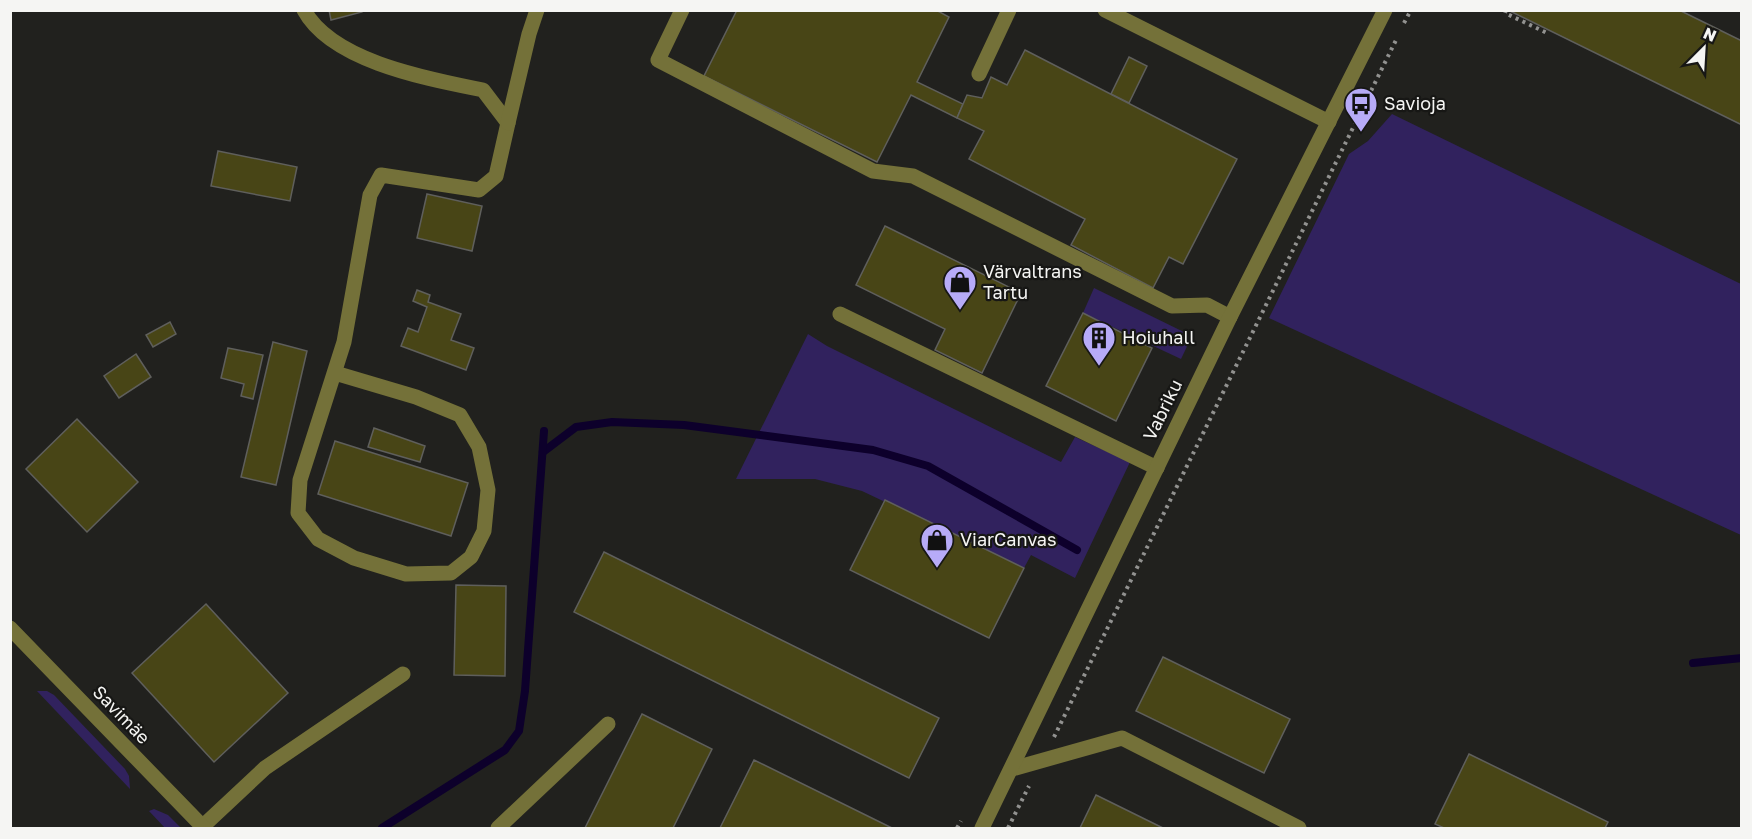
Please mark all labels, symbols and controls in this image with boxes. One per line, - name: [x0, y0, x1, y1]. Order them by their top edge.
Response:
- north arrow: [1674, 18, 1734, 78]
- text: N: [1700, 23, 1720, 46]
- bus stop icon: Savioja: [1343, 86, 1379, 133]
- place label: Savioja: [1384, 92, 1446, 114]
- place label: Värvaltrans Tartu: [983, 260, 1082, 303]
- shop icon: Värvaltrans Tartu: [942, 264, 978, 311]
- building icon: Hoiuhall: [1081, 320, 1117, 367]
- place label: Hoiuhall: [1122, 326, 1195, 348]
- street label: Vabriku: [1138, 375, 1186, 444]
- shop icon: ViarCanvas: [919, 522, 955, 569]
- place label: ViarCanvas: [960, 528, 1056, 550]
- street label: Savimäe: [89, 680, 155, 748]

